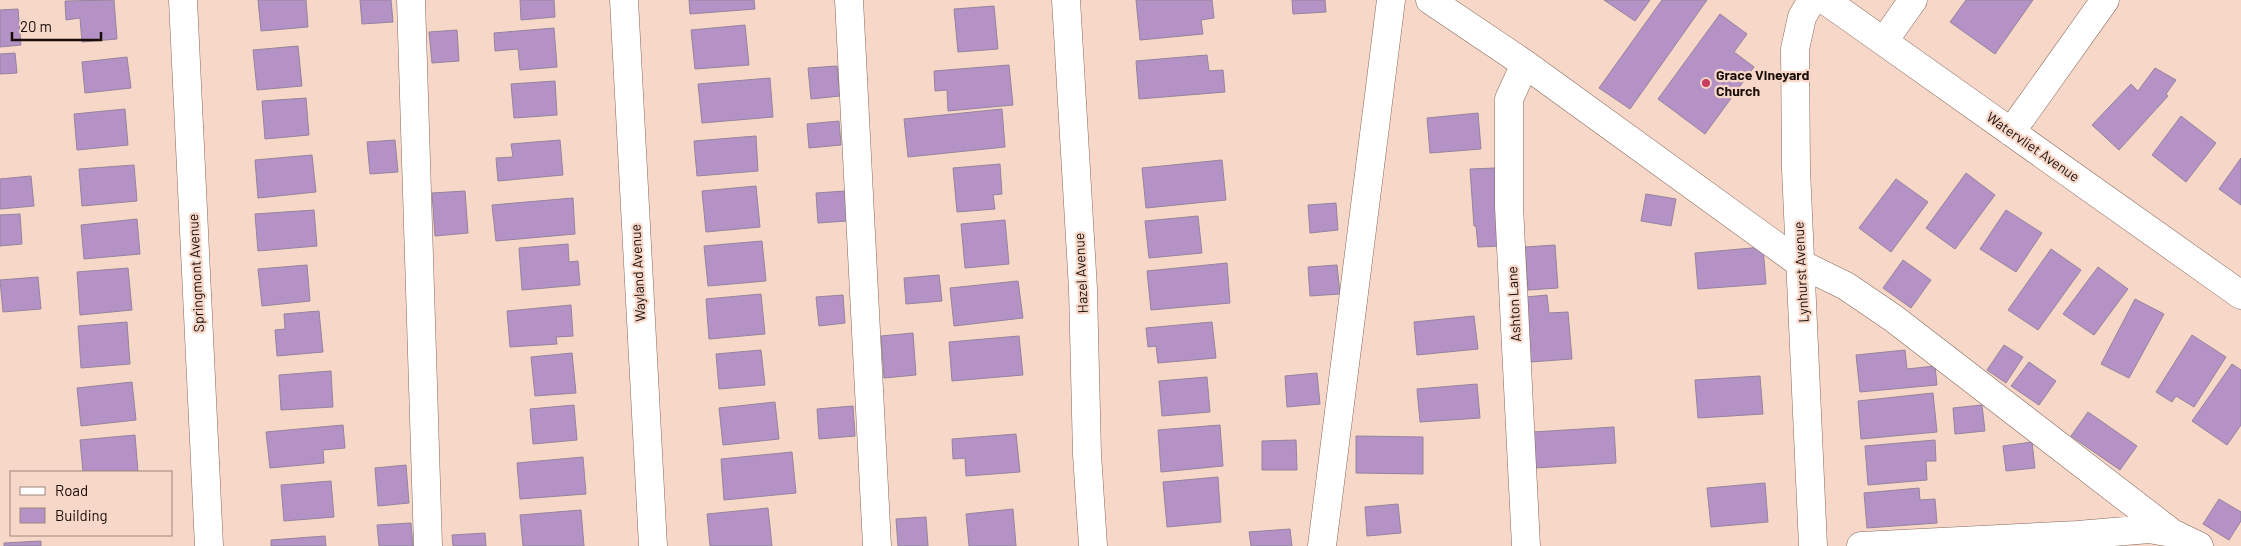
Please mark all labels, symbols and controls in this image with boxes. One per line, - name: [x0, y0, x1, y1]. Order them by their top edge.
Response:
- scale bar: [12, 10, 101, 42]
- text: 20 m: [20, 17, 52, 35]
- place label: Grace Vineyard Church: [1716, 66, 1810, 99]
- marker: Grace Vineyard Church: [1700, 77, 1712, 89]
- street label: Watervliet Avenue: [1983, 108, 2083, 185]
- street label: Springmont Avenue: [184, 213, 207, 333]
- street label: Lynhurst Avenue: [1789, 221, 1812, 323]
- street label: Wayland Avenue: [626, 224, 649, 322]
- street label: Hazel Avenue: [1070, 232, 1091, 314]
- street label: Ashton Lane: [1503, 266, 1524, 342]
- legend: [10, 471, 172, 536]
- text: Road: [55, 481, 88, 499]
- text: Building: [55, 506, 108, 524]

